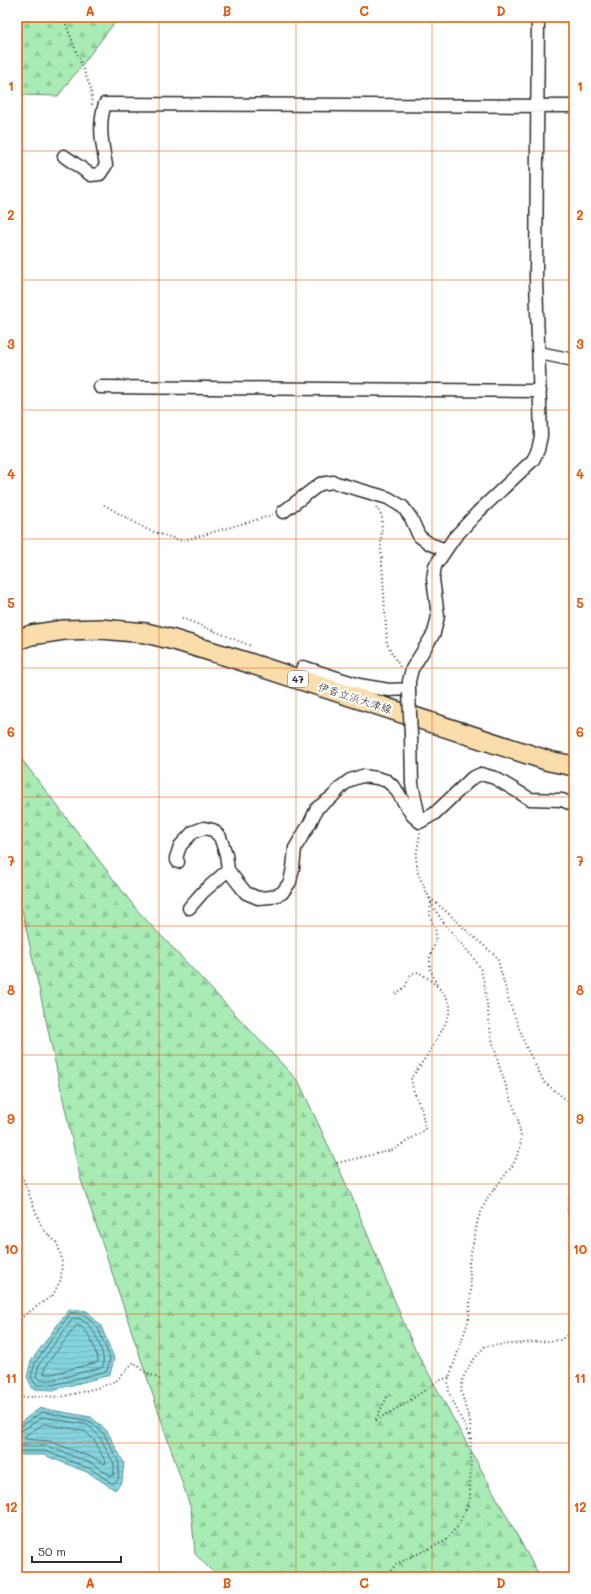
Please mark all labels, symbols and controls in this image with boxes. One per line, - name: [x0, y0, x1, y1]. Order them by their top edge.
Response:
- text: A: [85, 2, 95, 19]
- text: B: [223, 2, 232, 19]
- text: C: [359, 2, 369, 19]
- text: D: [496, 2, 506, 19]
- text: 1: [8, 77, 14, 94]
- text: 1: [577, 77, 583, 94]
- text: 2: [7, 206, 15, 223]
- text: 2: [576, 206, 584, 223]
- text: 3: [7, 335, 15, 352]
- text: 3: [576, 335, 584, 352]
- text: 4: [7, 465, 15, 482]
- text: 4: [576, 465, 584, 482]
- text: 5: [7, 594, 15, 611]
- text: 5: [576, 594, 584, 611]
- road number: 47: [288, 671, 308, 687]
- street label: 伊香立浜大津線: [316, 678, 394, 717]
- text: 6: [7, 723, 15, 740]
- text: 6: [576, 723, 584, 740]
- text: 7: [7, 852, 15, 869]
- text: 7: [576, 852, 584, 869]
- text: 8: [7, 981, 15, 998]
- text: 8: [576, 981, 584, 998]
- text: 9: [7, 1110, 15, 1127]
- text: 9: [576, 1110, 584, 1127]
- text: 10: [4, 1240, 18, 1257]
- text: 10: [573, 1240, 587, 1257]
- text: 11: [5, 1369, 17, 1386]
- text: 11: [574, 1369, 586, 1386]
- text: 12: [4, 1498, 18, 1515]
- text: 12: [573, 1498, 587, 1515]
- scale bar: [32, 1538, 121, 1564]
- text: 50 m: [38, 1543, 66, 1559]
- text: A: [85, 1574, 95, 1591]
- text: B: [223, 1574, 232, 1591]
- text: C: [359, 1574, 369, 1591]
- text: D: [496, 1574, 506, 1591]

